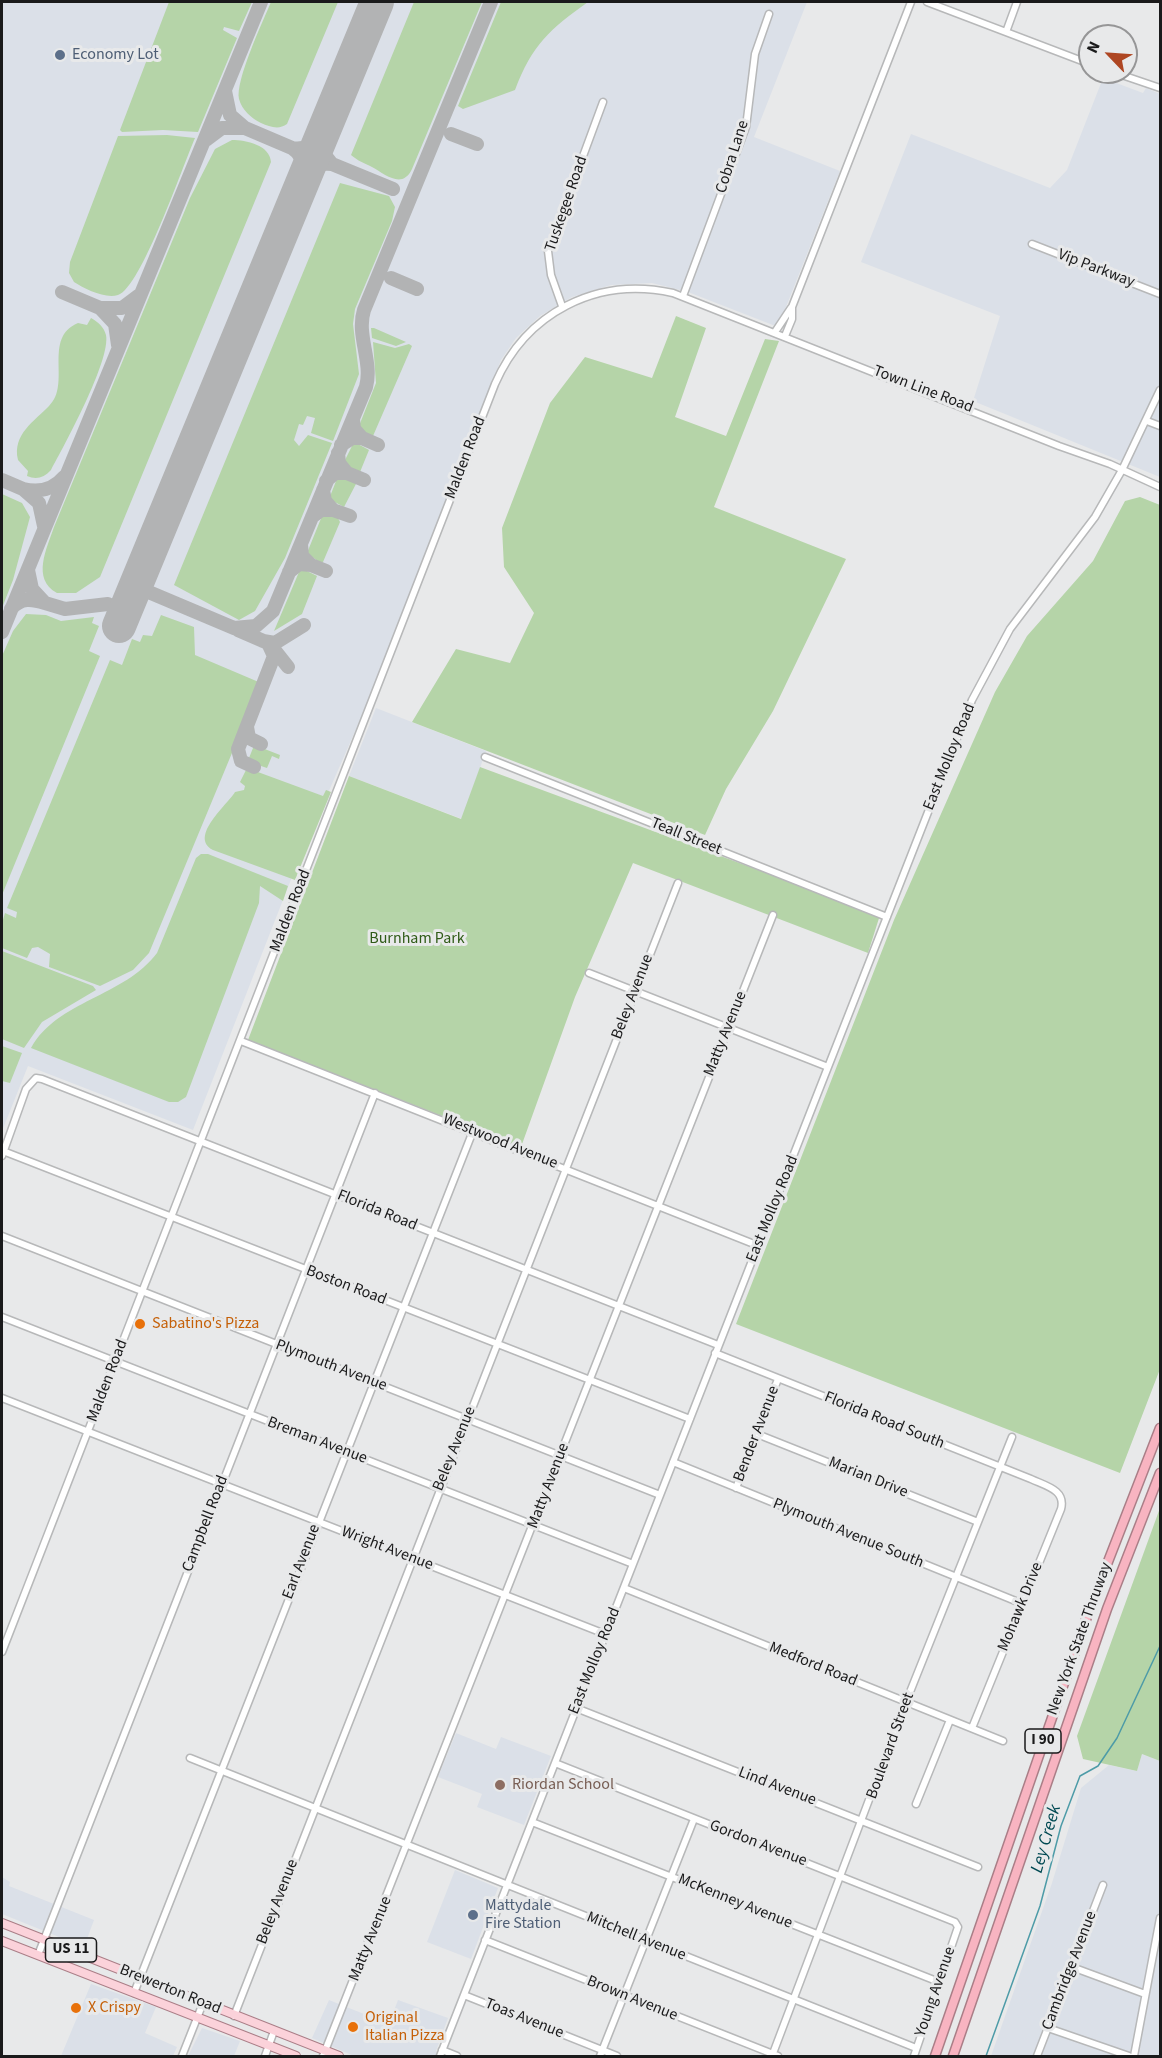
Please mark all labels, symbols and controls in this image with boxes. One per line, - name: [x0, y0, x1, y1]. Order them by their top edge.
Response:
- north arrow: [1078, 24, 1138, 84]
- text: N: [1081, 38, 1106, 57]
- place label: Economy Lot: [72, 45, 159, 65]
- marker: Economy Lot: [53, 48, 67, 62]
- street label: Cobra Lane: [712, 118, 754, 196]
- street label: Tuskegee Road: [542, 154, 592, 254]
- street label: Vip Parkway: [1055, 246, 1137, 292]
- street label: Town Line Road: [870, 362, 976, 418]
- street label: Malden Road: [441, 414, 491, 502]
- street label: East Molloy Road: [920, 701, 980, 813]
- street label: Teall Street: [648, 814, 724, 860]
- street label: Malden Road: [266, 867, 316, 955]
- park label: Burnham Park: [369, 929, 465, 949]
- street label: Beley Avenue: [608, 952, 658, 1042]
- street label: Matty Avenue: [700, 989, 752, 1079]
- street label: Westwood Avenue: [440, 1110, 560, 1174]
- street label: East Molloy Road: [743, 1153, 803, 1265]
- street label: Florida Road: [334, 1186, 420, 1236]
- street label: Boston Road: [303, 1262, 389, 1310]
- place label: Sabatino's Pizza: [152, 1314, 259, 1334]
- marker: Sabatino's Pizza: [133, 1317, 147, 1331]
- street label: Plymouth Avenue: [273, 1336, 389, 1396]
- street label: Malden Road: [83, 1337, 133, 1425]
- street label: Bender Avenue: [730, 1383, 784, 1485]
- street label: Florida Road South: [821, 1388, 947, 1454]
- street label: Beley Avenue: [429, 1404, 481, 1494]
- street label: Breman Avenue: [264, 1413, 370, 1469]
- street label: Matty Avenue: [524, 1441, 574, 1531]
- street label: Marian Drive: [826, 1453, 910, 1503]
- street label: Campbell Road: [179, 1473, 233, 1575]
- street label: Plymouth Avenue South: [770, 1495, 926, 1573]
- street label: Earl Avenue: [279, 1522, 325, 1602]
- street label: Wright Avenue: [338, 1523, 436, 1575]
- street label: Mohawk Drive: [994, 1560, 1048, 1654]
- street label: New York State Thruway: [1043, 1560, 1117, 1718]
- street label: East Molloy Road: [565, 1605, 625, 1717]
- street label: Medford Road: [766, 1639, 860, 1691]
- street label: Boulevard Street: [863, 1690, 919, 1802]
- road number: I 90: [1025, 1729, 1061, 1753]
- street label: Lind Avenue: [735, 1763, 819, 1811]
- place label: Riordan School: [512, 1775, 614, 1795]
- marker: Riordan School: [493, 1778, 507, 1792]
- water label: Ley Creek: [1027, 1802, 1067, 1876]
- street label: Gordon Avenue: [707, 1817, 809, 1871]
- street label: Beley Avenue: [253, 1857, 303, 1947]
- street label: McKenney Avenue: [675, 1870, 795, 1934]
- street label: Matty Avenue: [345, 1894, 397, 1984]
- place label: Mattydale Fire Station: [485, 1896, 561, 1934]
- marker: Mattydale Fire Station: [466, 1908, 480, 1922]
- street label: Mitchell Avenue: [584, 1908, 688, 1966]
- street label: Cambridge Avenue: [1038, 1909, 1102, 2033]
- road number: US 11: [46, 1938, 97, 1962]
- street label: Young Avenue: [912, 1945, 960, 2039]
- street label: Brewerton Road: [116, 1961, 224, 2019]
- street label: Brown Avenue: [584, 1972, 680, 2026]
- street label: Toas Avenue: [482, 1995, 566, 2043]
- place label: X Crispy: [88, 1998, 141, 2018]
- marker: X Crispy: [69, 2001, 83, 2015]
- place label: Original Italian Pizza: [365, 2008, 445, 2046]
- marker: Original Italian Pizza: [346, 2020, 360, 2034]

